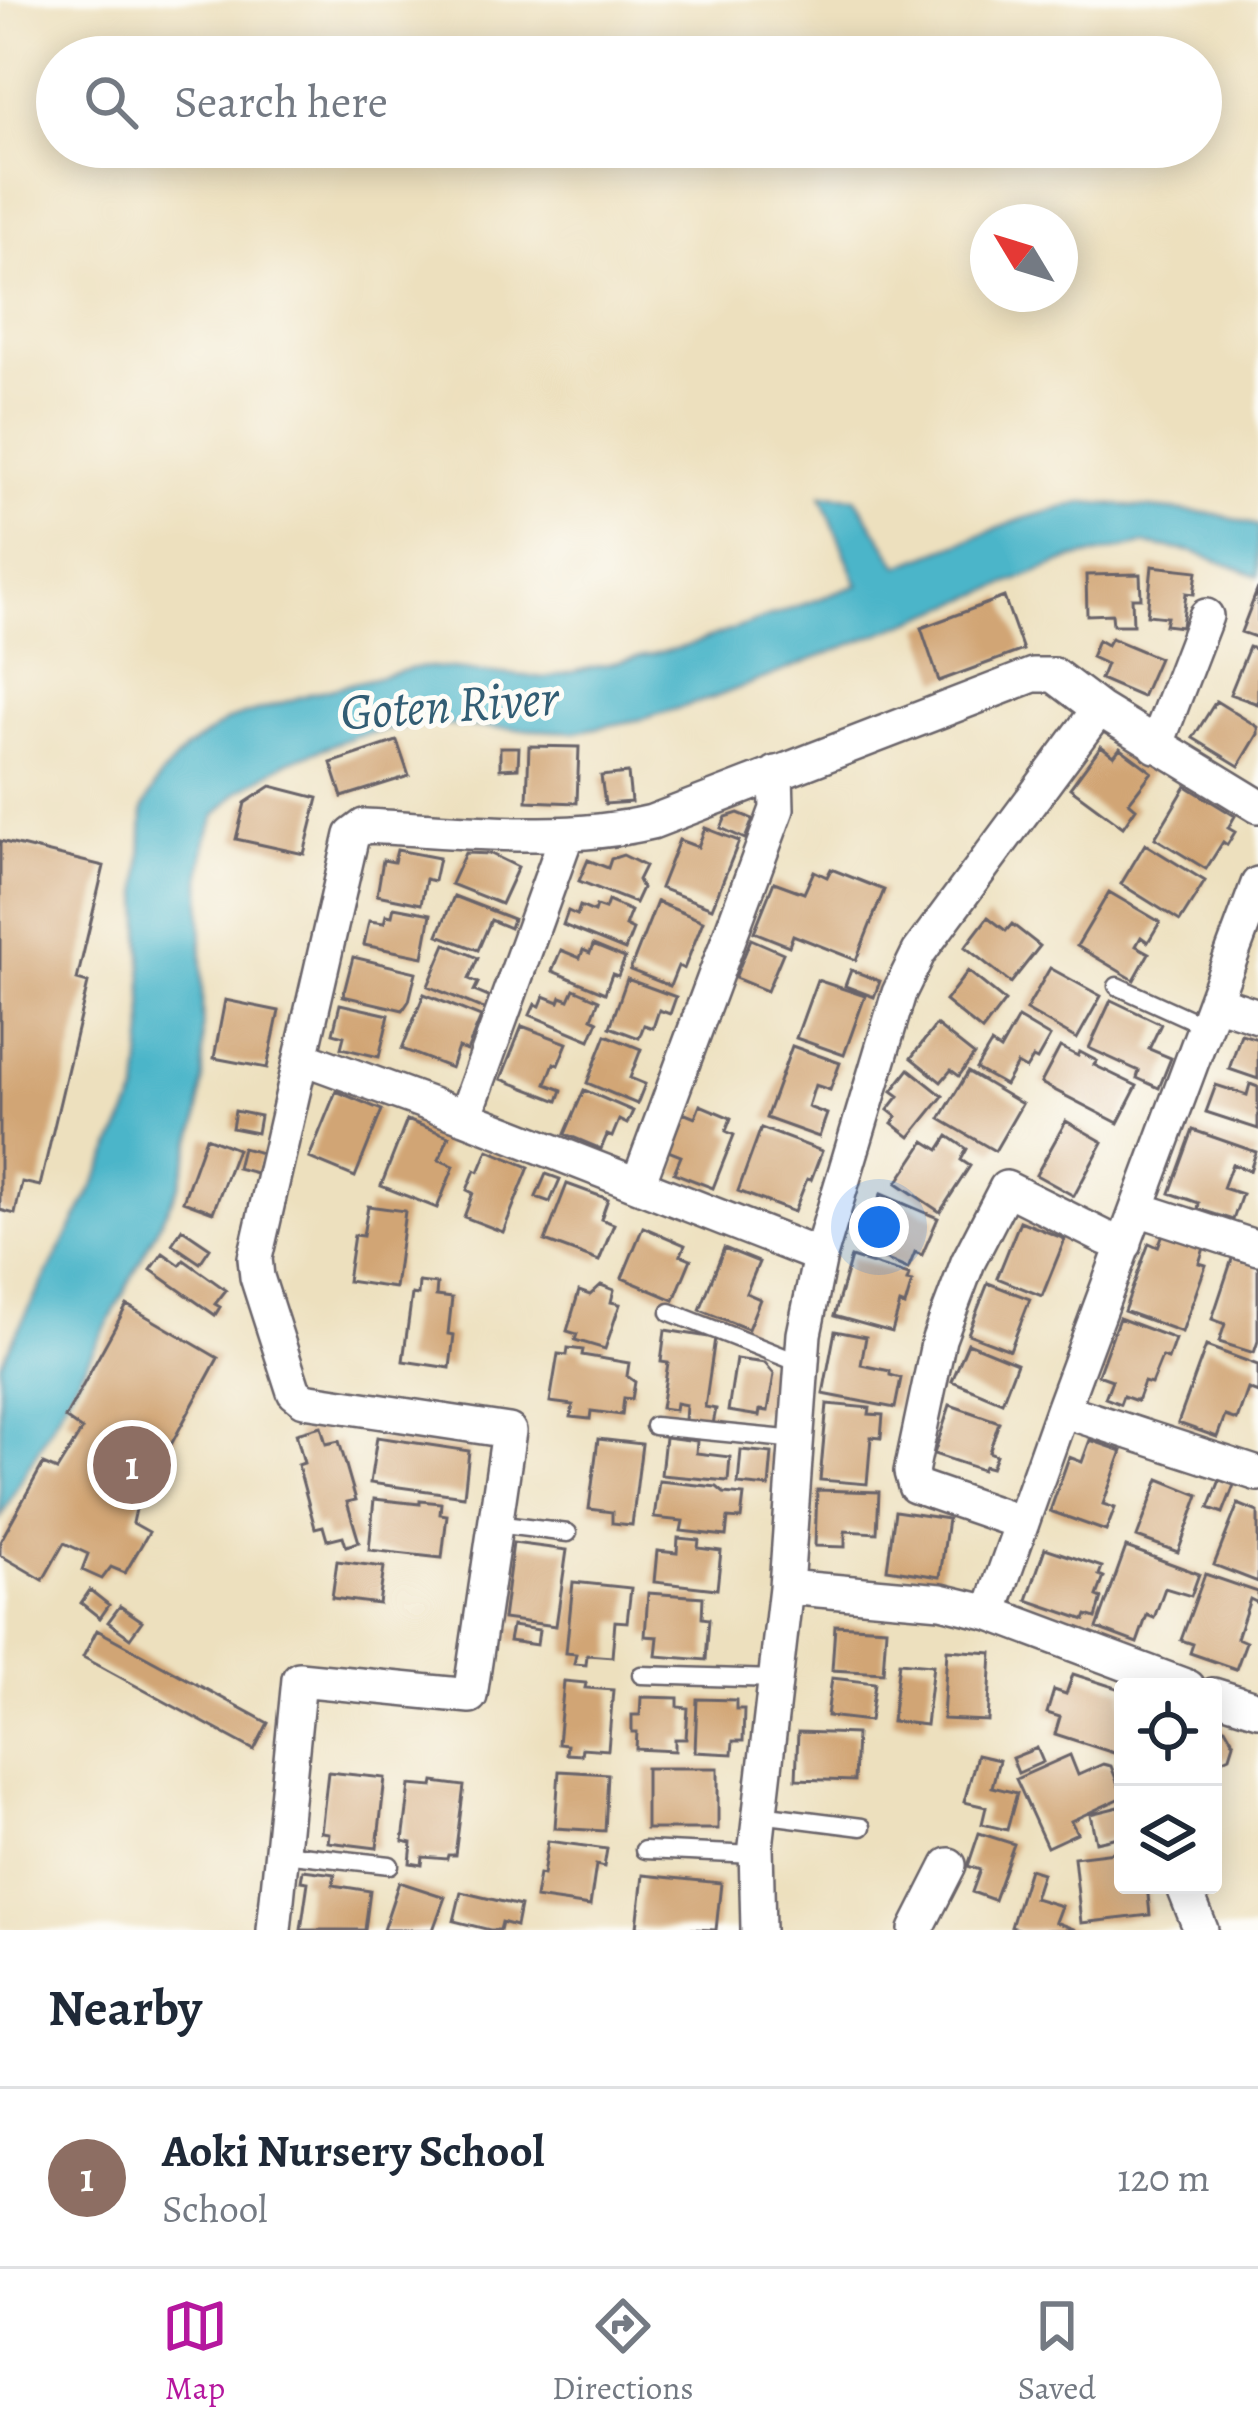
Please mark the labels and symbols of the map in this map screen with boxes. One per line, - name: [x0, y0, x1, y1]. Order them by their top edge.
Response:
- north arrow: [970, 204, 1078, 312]
- water label: Goten River: [338, 662, 563, 748]
- your location: [849, 1197, 909, 1257]
- pin: 1: [93, 1420, 171, 1510]

